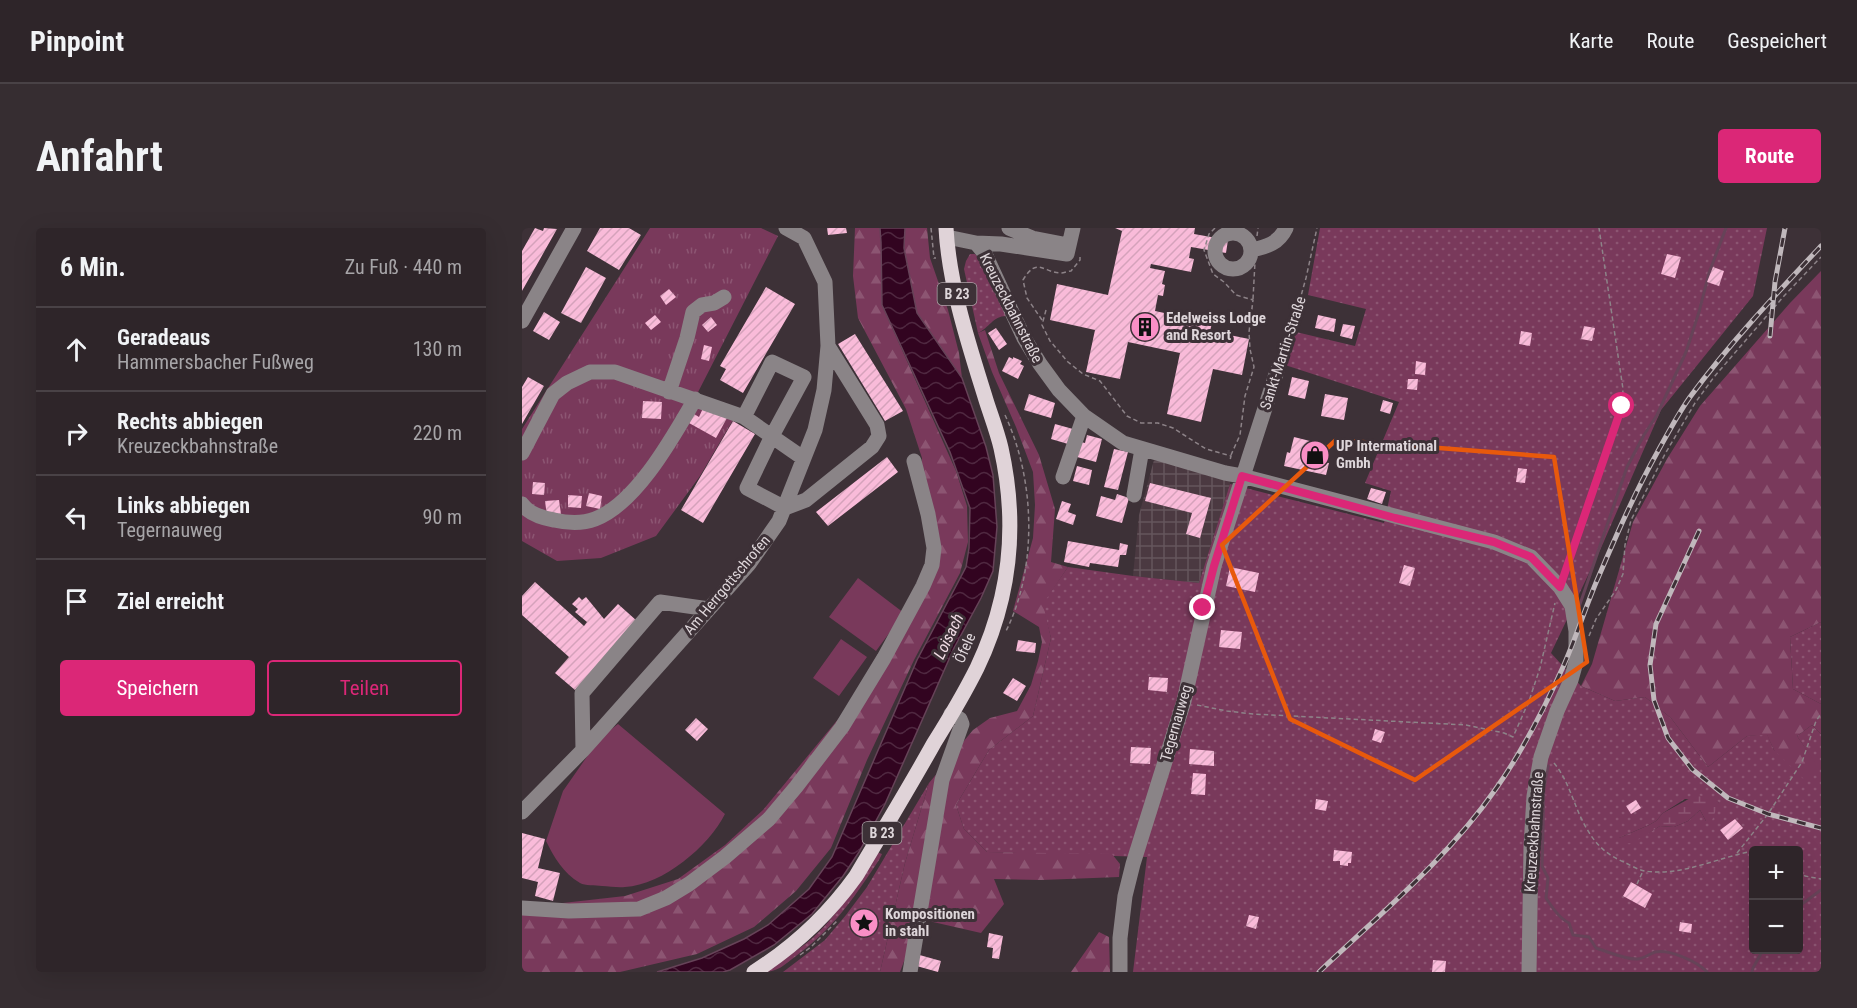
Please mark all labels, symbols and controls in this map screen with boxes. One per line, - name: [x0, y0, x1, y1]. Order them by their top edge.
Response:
- text: Pinpoint: [30, 25, 124, 58]
- text: Karte: [1569, 29, 1613, 53]
- text: Route: [1646, 29, 1694, 53]
- text: Gespeichert: [1727, 29, 1827, 53]
- button: Route: [1718, 129, 1821, 183]
- text: Anfahrt: [36, 132, 163, 181]
- street label: Kreuzeckbahnstraße: [976, 250, 1046, 366]
- text: 6 Min.: [60, 252, 126, 282]
- text: Zu Fuß · 440 m: [345, 255, 462, 279]
- road number: B 23: [938, 283, 976, 305]
- street label: Sankt-Martin-Straße: [1256, 294, 1310, 412]
- place label: Edelweiss Lodge and Resort: [1166, 309, 1266, 344]
- building icon: Edelweiss Lodge and Resort: [1129, 311, 1161, 343]
- text: Geradeaus: [117, 325, 210, 350]
- icon: ahead: [60, 333, 93, 366]
- text: 130 m: [413, 337, 462, 361]
- text: Hammersbacher Fußweg: [117, 350, 314, 374]
- route start: [1608, 392, 1634, 418]
- text: Rechts abbiegen: [117, 409, 263, 434]
- icon: right: [60, 417, 93, 450]
- text: 220 m: [413, 421, 462, 445]
- text: Kreuzeckbahnstraße: [117, 434, 278, 458]
- place label: UP Intermational Gmbh: [1336, 437, 1437, 472]
- shop icon: UP Intermational Gmbh: [1299, 439, 1331, 471]
- text: Links abbiegen: [117, 493, 250, 518]
- icon: left: [60, 501, 93, 534]
- text: 90 m: [423, 505, 462, 529]
- text: Tegernauweg: [117, 518, 222, 542]
- street label: Am Herrgottschrofen: [680, 532, 774, 638]
- icon: arrive: [60, 585, 93, 618]
- text: Ziel erreicht: [117, 589, 224, 614]
- route end: [1189, 594, 1215, 620]
- water label: Loisach: [929, 611, 967, 662]
- street label: Öfele: [950, 630, 980, 666]
- button: Speichern: [60, 660, 255, 716]
- button: Teilen: [267, 660, 462, 716]
- street label: Tegernauweg: [1156, 683, 1196, 763]
- street label: Kreuzeckbahnstraße: [1521, 771, 1547, 893]
- road number: B 23: [862, 822, 902, 844]
- map controls: [1749, 846, 1803, 954]
- button: +: [1749, 846, 1803, 900]
- button: −: [1749, 900, 1803, 954]
- place label: Kompositionen in stahl: [885, 905, 975, 940]
- place icon: Kompositionen in stahl: [848, 907, 880, 939]

